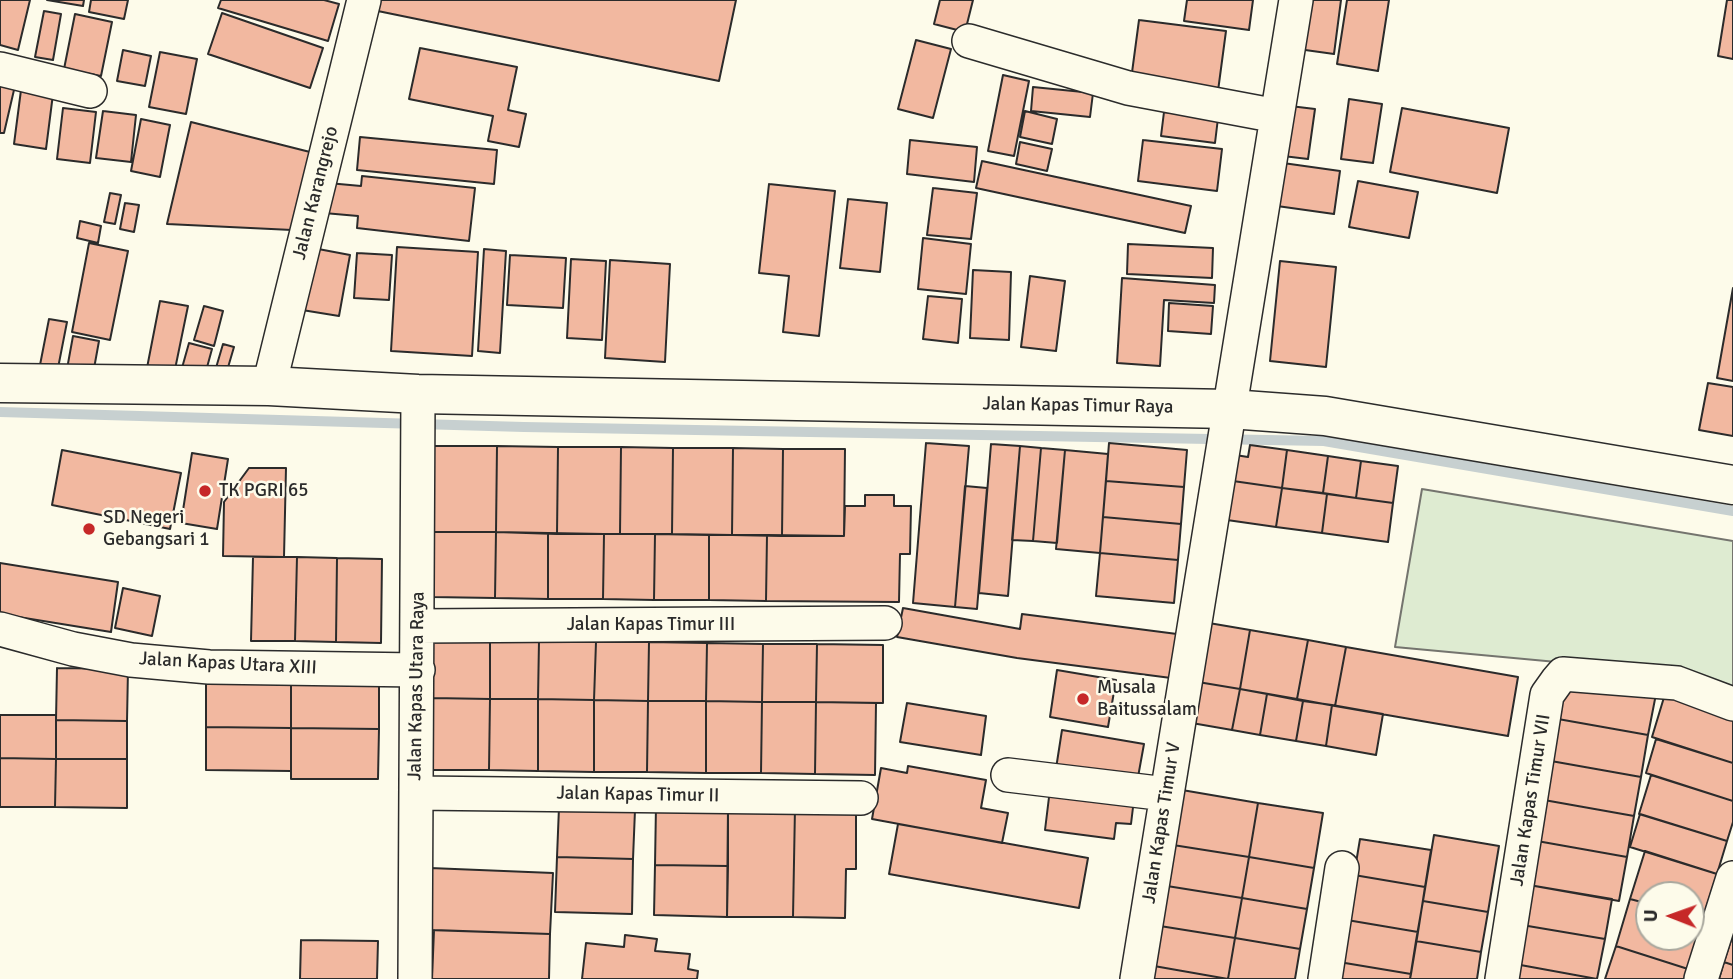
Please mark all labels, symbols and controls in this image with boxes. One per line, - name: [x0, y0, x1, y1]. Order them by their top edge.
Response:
- street label: Jalan Karangrejo: [288, 124, 344, 262]
- street label: Jalan Kapas Timur Raya: [982, 393, 1174, 419]
- place label: TK PGRI 65: [219, 480, 309, 502]
- marker: TK PGRI 65: [197, 483, 213, 499]
- place label: SD Negeri Gebangsari 1: [103, 507, 210, 551]
- marker: SD Negeri Gebangsari 1: [81, 521, 97, 537]
- street label: Jalan Kapas Utara Raya: [404, 591, 430, 781]
- street label: Jalan Kapas Timur III: [567, 614, 735, 636]
- street label: Jalan Kapas Utara XIII: [138, 648, 318, 680]
- place label: Musala Baitussalam: [1097, 677, 1197, 721]
- marker: Musala Baitussalam: [1075, 691, 1091, 707]
- street label: Jalan Kapas Timur VII: [1506, 712, 1556, 888]
- street label: Jalan Kapas Timur V: [1138, 741, 1186, 905]
- street label: Jalan Kapas Timur II: [556, 782, 720, 808]
- north arrow: [1635, 881, 1705, 951]
- text: U: [1639, 909, 1663, 922]

